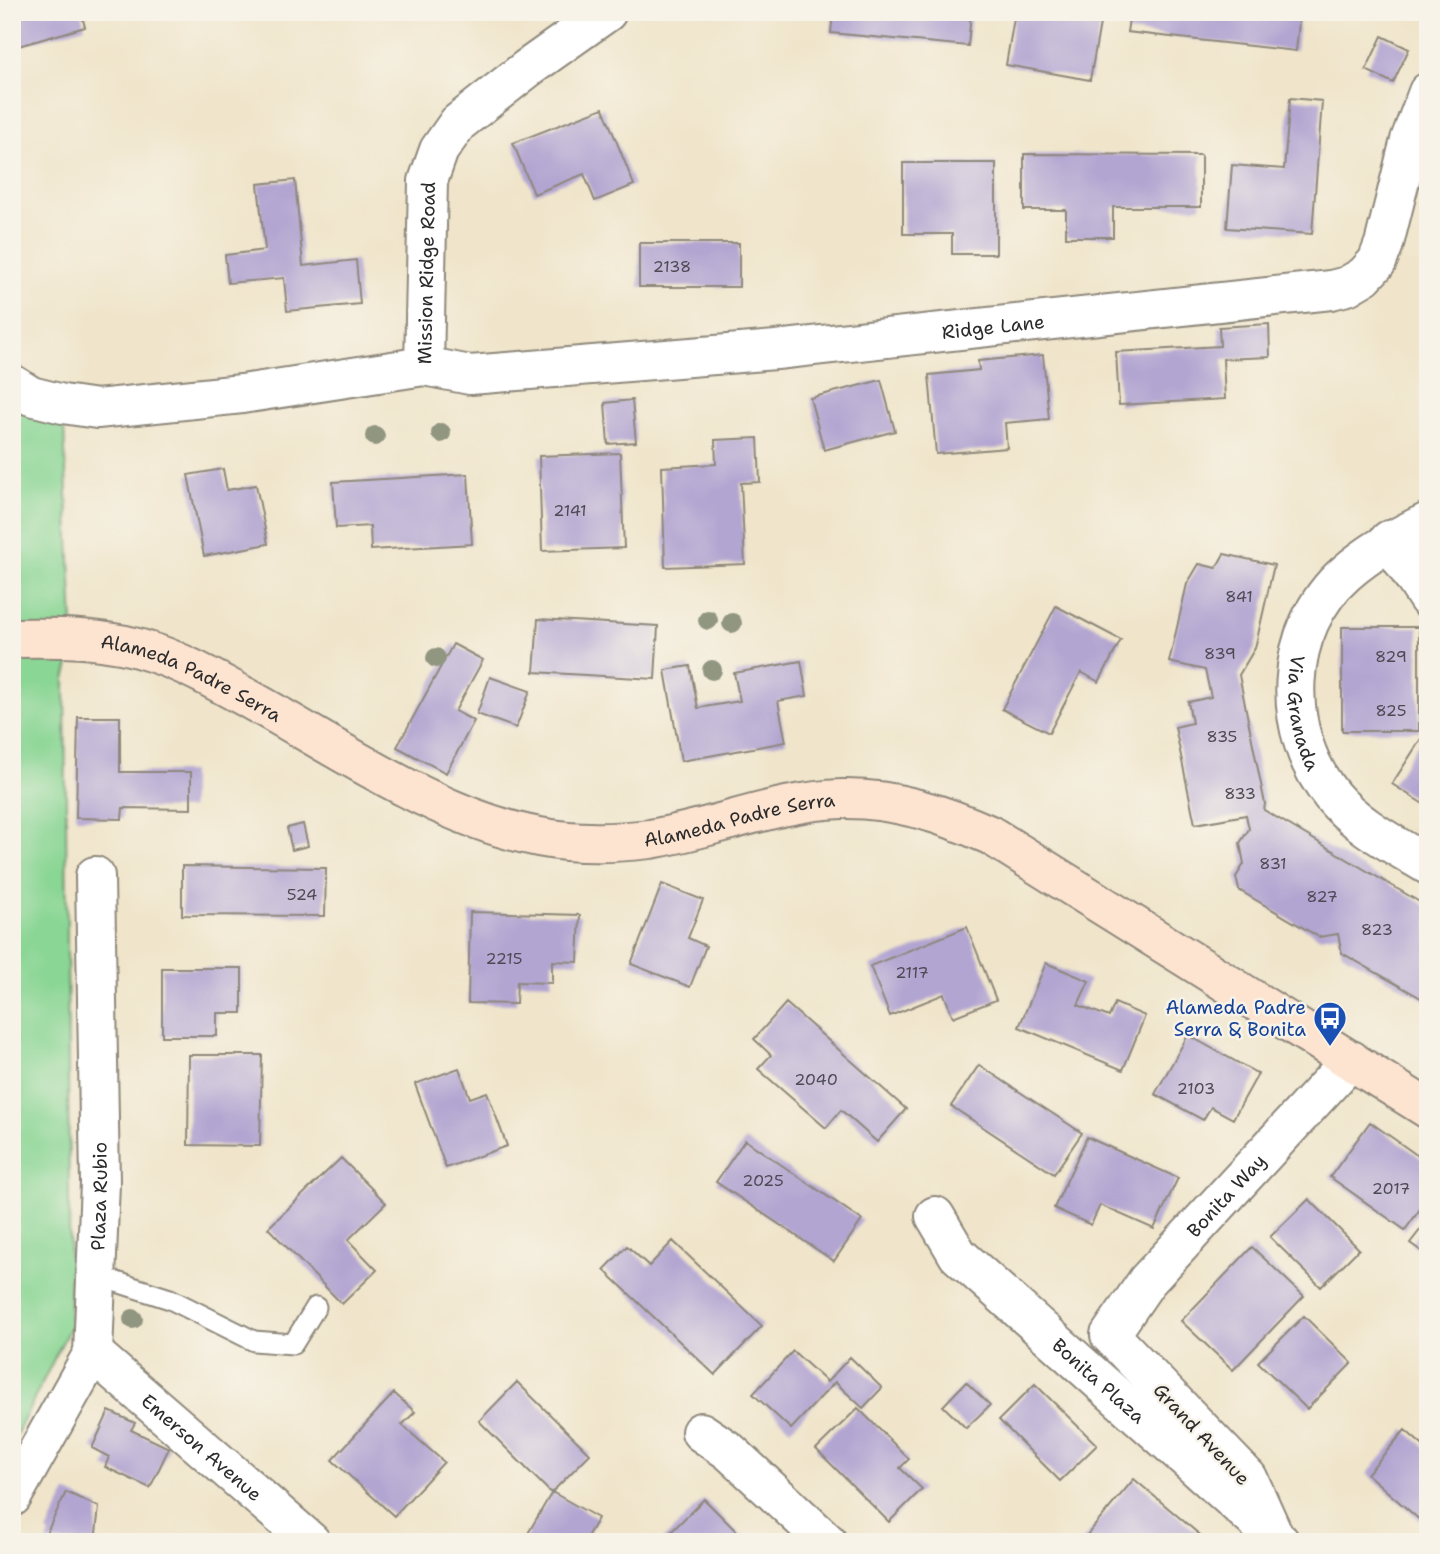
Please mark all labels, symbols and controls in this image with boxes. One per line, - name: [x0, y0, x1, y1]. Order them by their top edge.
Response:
- street label: Mission Ridge Road: [412, 182, 441, 365]
- house number: 2138: [653, 256, 691, 277]
- street label: Ridge Lane: [941, 309, 1046, 345]
- house number: 2141: [553, 500, 587, 521]
- house number: 841: [1225, 586, 1253, 607]
- street label: Alameda Padre Serra: [99, 629, 286, 728]
- house number: 839: [1204, 643, 1236, 664]
- house number: 829: [1375, 646, 1407, 667]
- street label: Via Granada: [1282, 653, 1325, 775]
- house number: 825: [1376, 700, 1406, 721]
- house number: 835: [1207, 726, 1237, 747]
- house number: 833: [1224, 783, 1256, 804]
- street label: Alameda Padre Serra: [642, 787, 836, 853]
- house number: 831: [1259, 853, 1287, 874]
- house number: 524: [287, 884, 317, 905]
- house number: 827: [1306, 886, 1338, 907]
- house number: 823: [1361, 919, 1393, 940]
- house number: 2215: [485, 948, 523, 969]
- house number: 2117: [895, 962, 929, 983]
- place label: Alameda Padre Serra & Bonita: [1165, 995, 1306, 1042]
- bus stop icon: Alameda Padre Serra & Bonita: [1311, 999, 1349, 1048]
- house number: 2040: [794, 1069, 838, 1090]
- house number: 2103: [1177, 1078, 1215, 1099]
- street label: Plaza Rubio: [85, 1142, 113, 1251]
- street label: Bonita Way: [1182, 1148, 1271, 1243]
- house number: 2025: [742, 1170, 784, 1191]
- house number: 2017: [1372, 1178, 1410, 1199]
- street label: Bonita Plaza: [1047, 1333, 1150, 1429]
- street label: Grand Avenue: [1148, 1378, 1255, 1491]
- street label: Emerson Avenue: [136, 1388, 267, 1507]

